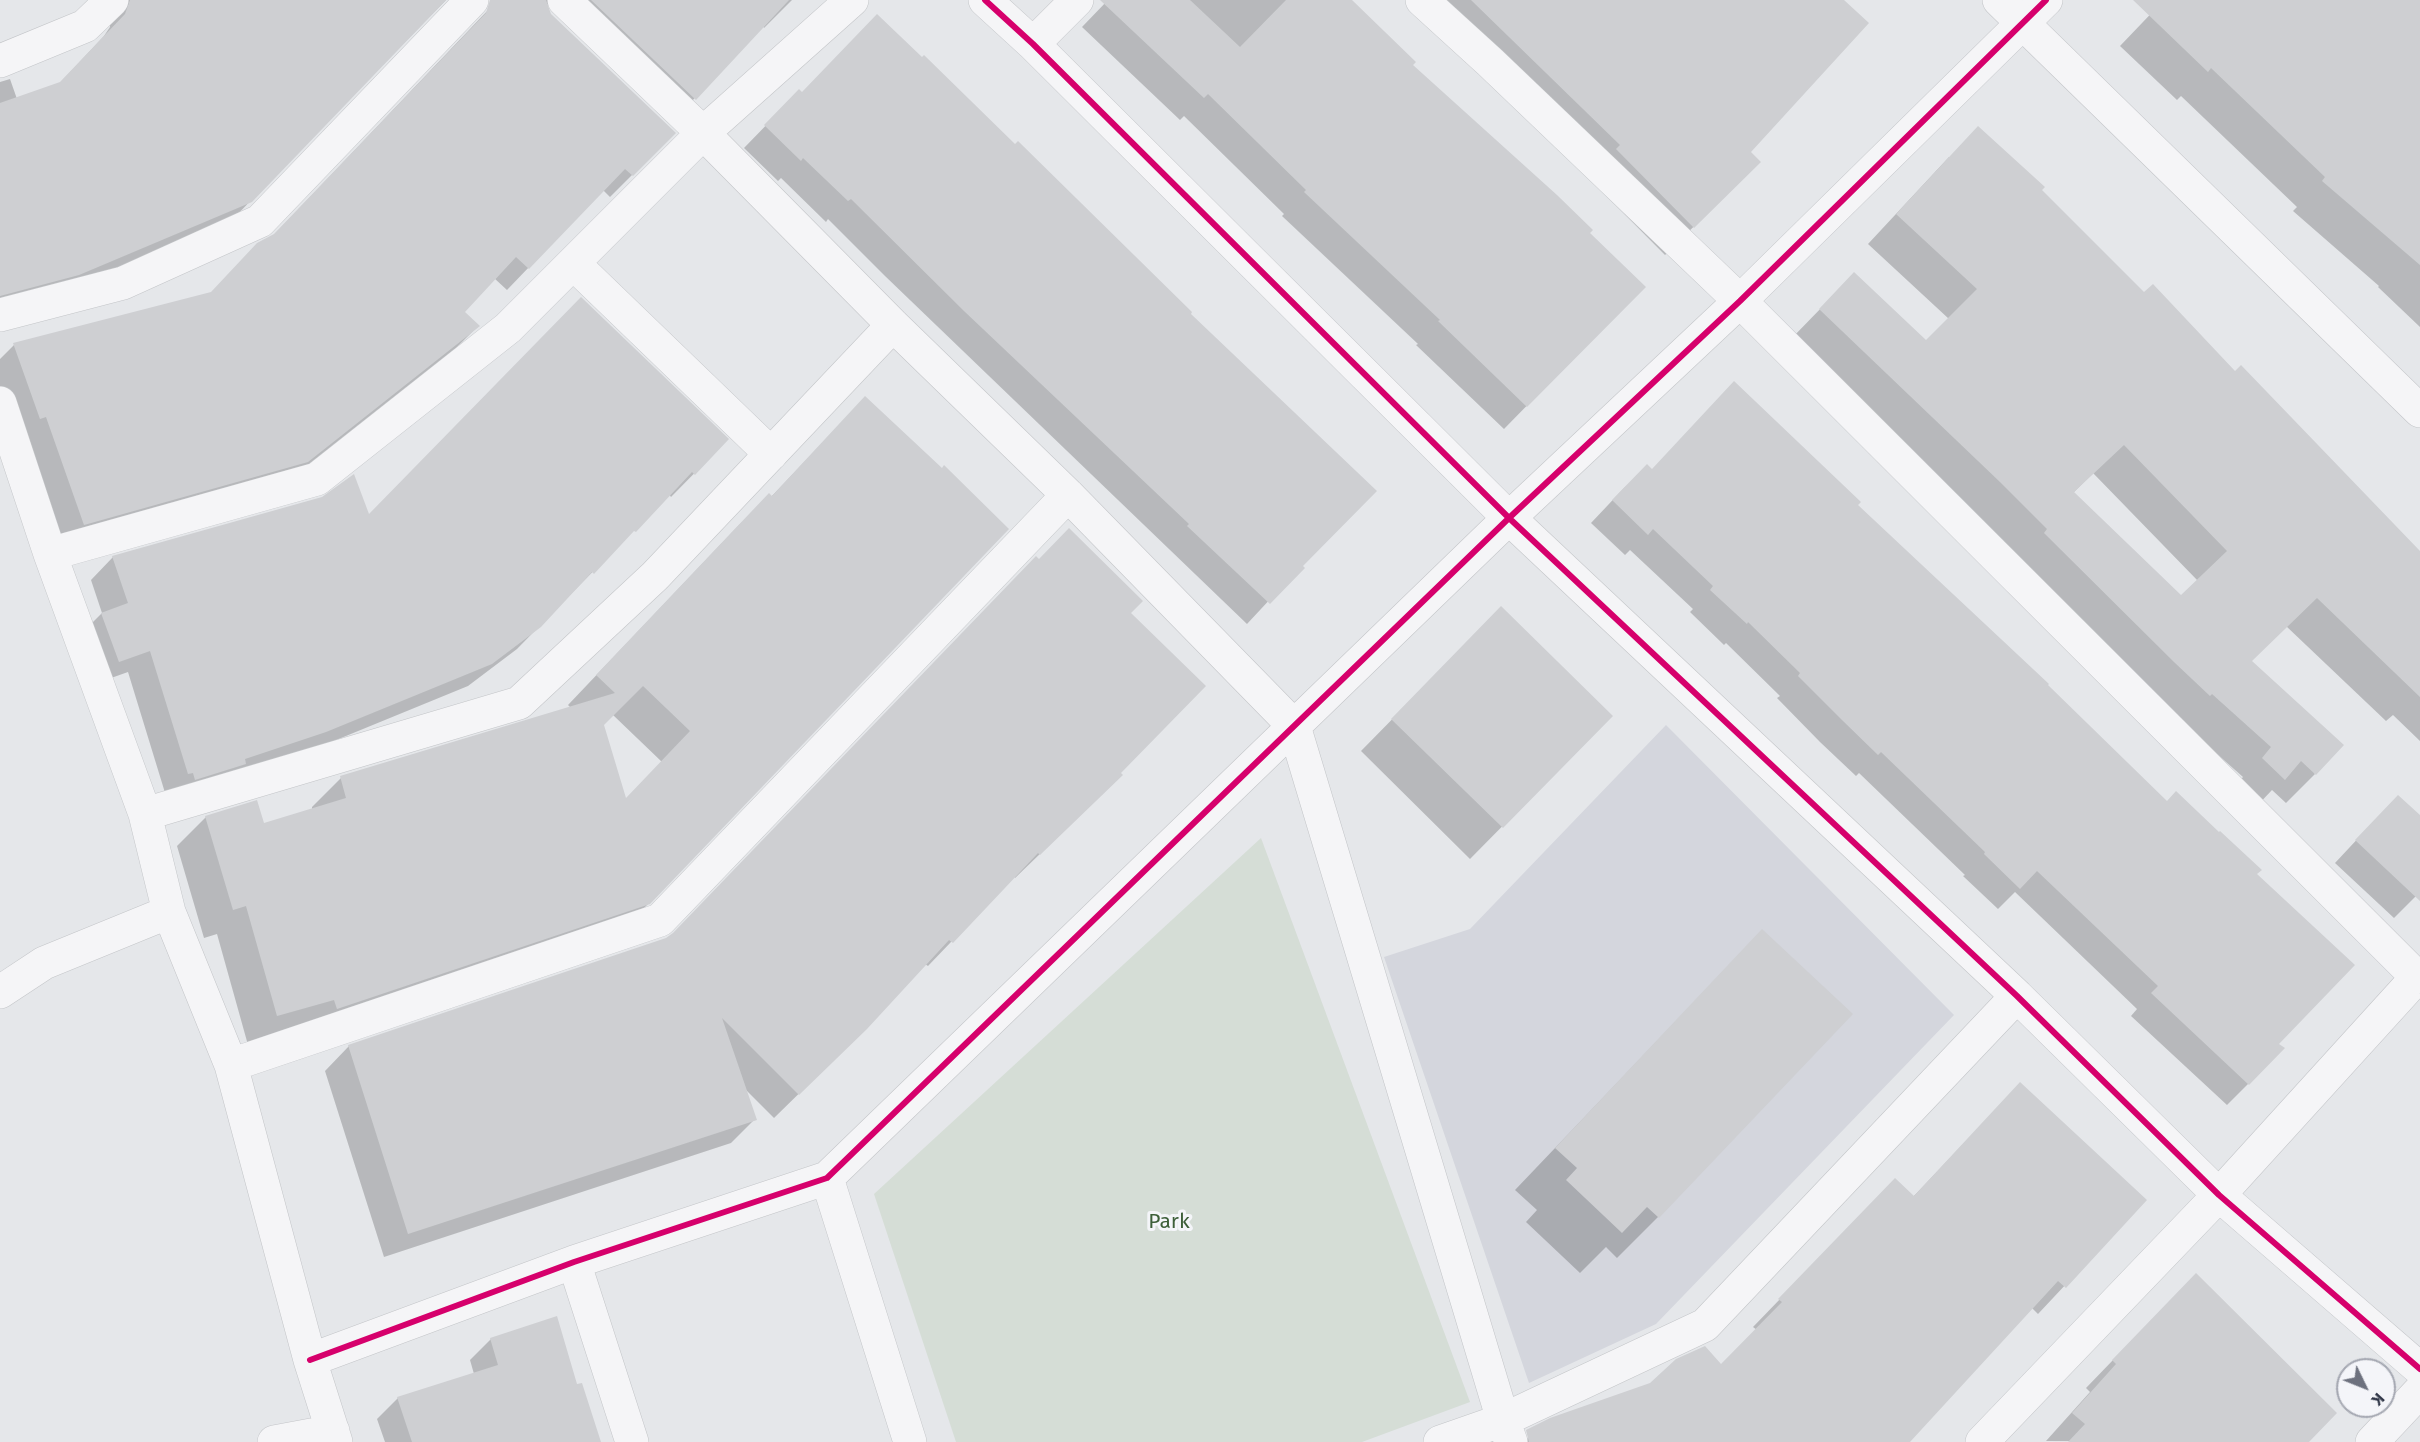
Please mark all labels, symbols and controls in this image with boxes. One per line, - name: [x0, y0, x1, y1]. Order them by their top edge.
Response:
- park label: Park: [1148, 1209, 1190, 1235]
- north arrow: [2336, 1358, 2396, 1418]
- text: K: [2368, 1389, 2388, 1409]

